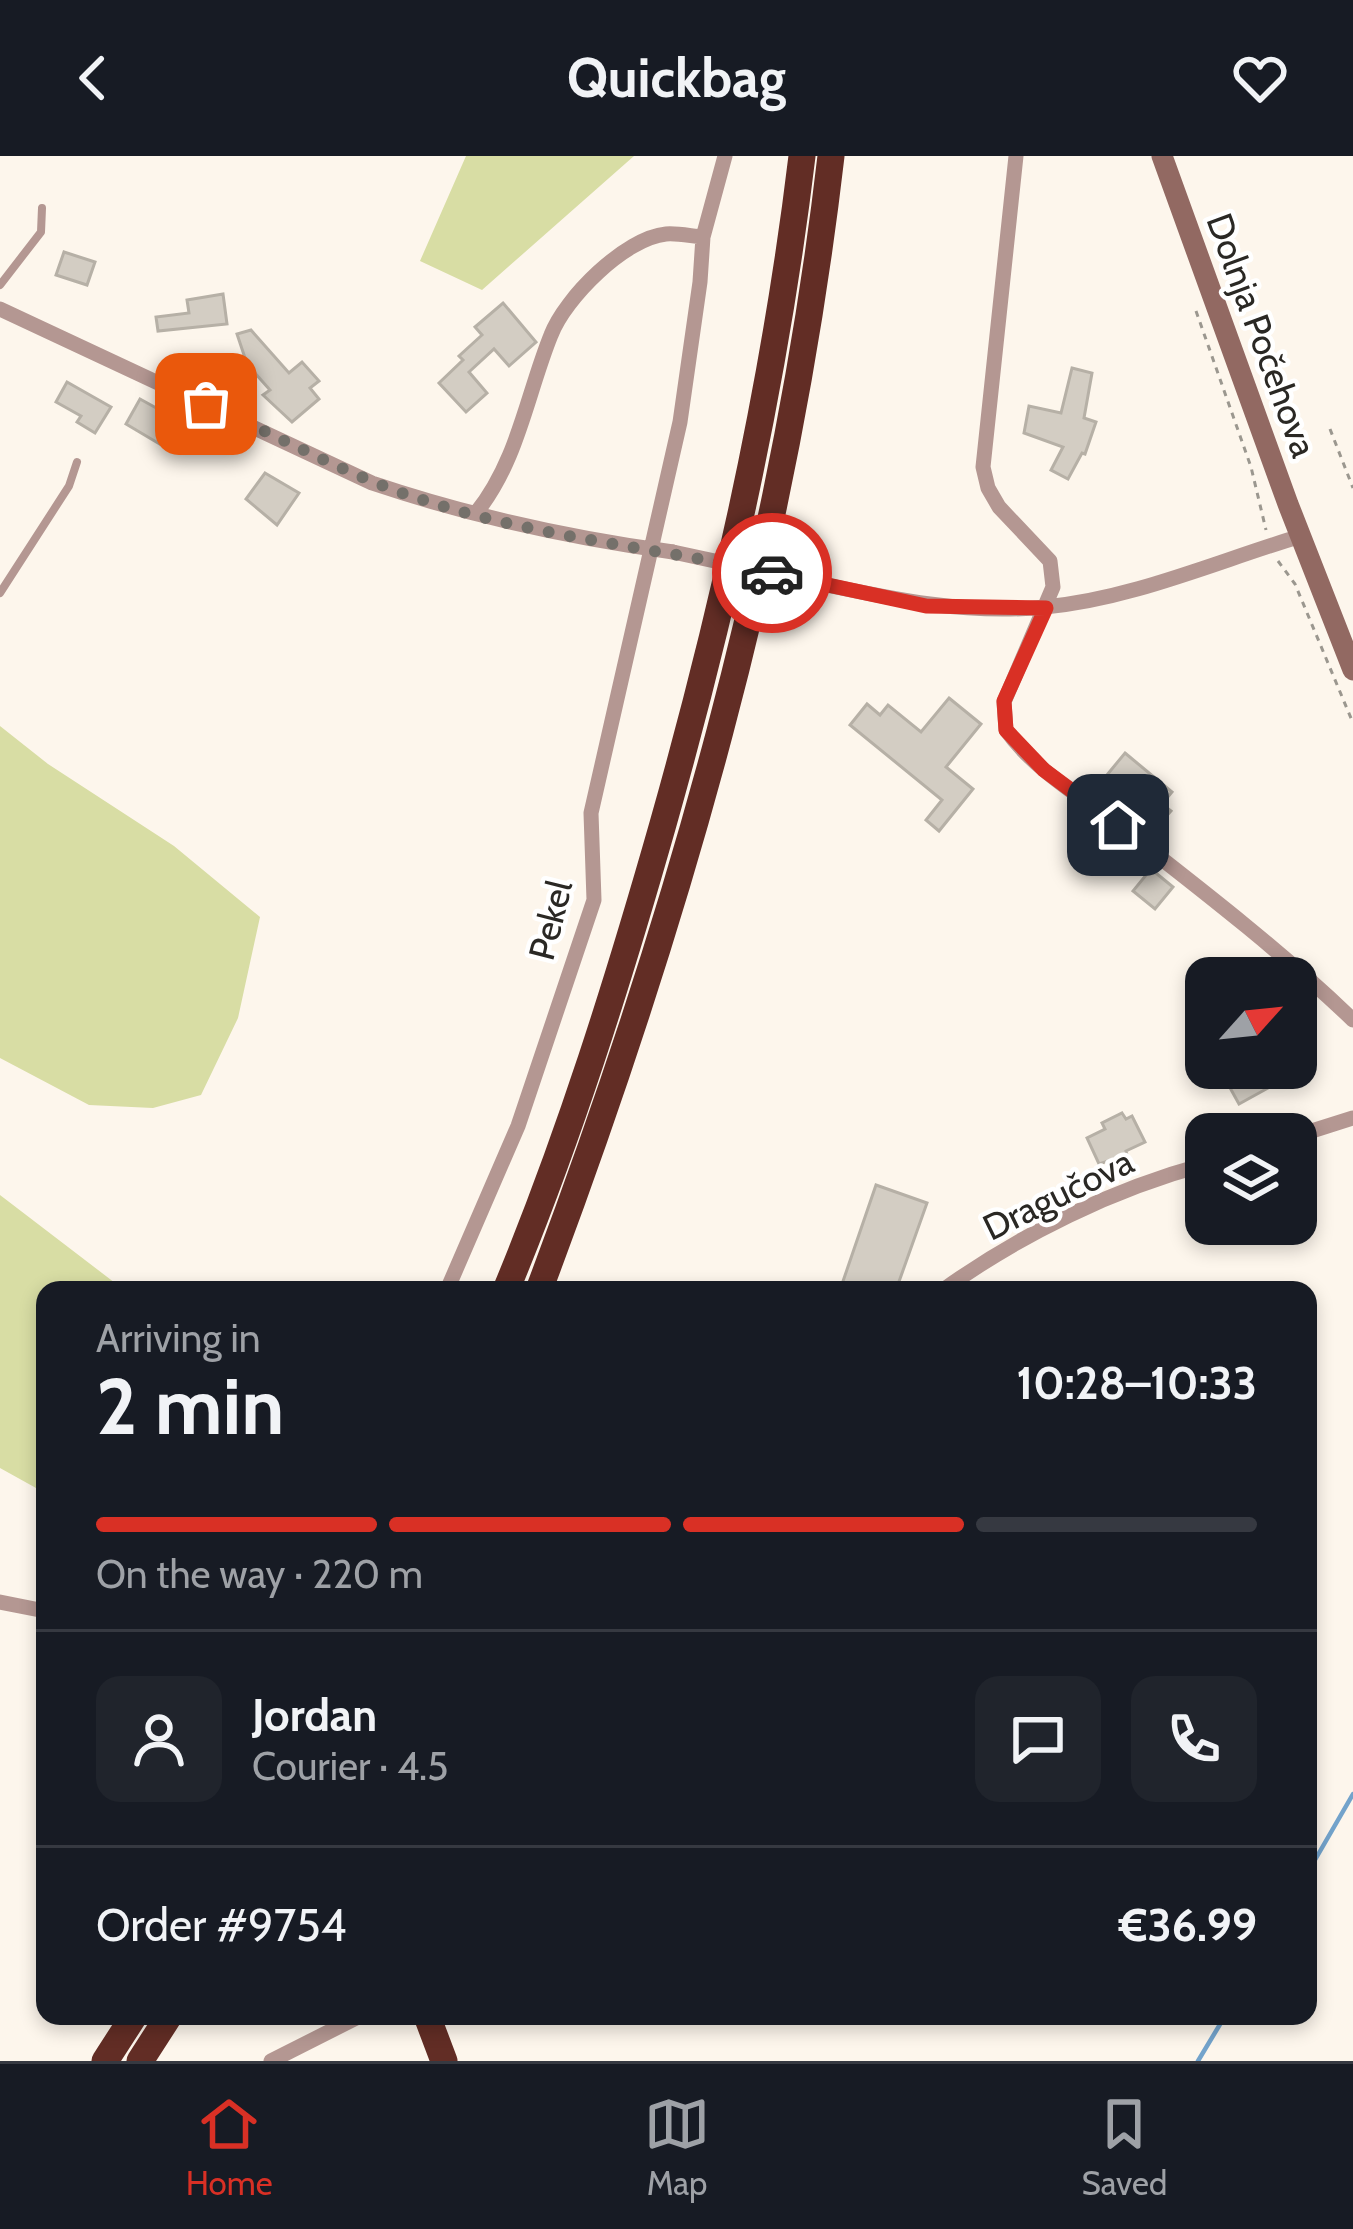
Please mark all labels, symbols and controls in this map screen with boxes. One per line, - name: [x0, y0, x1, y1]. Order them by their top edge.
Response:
- icon: back: [60, 45, 126, 111]
- text: Quickbag: [567, 45, 786, 111]
- icon: heart: [1227, 45, 1293, 111]
- street label: Dolnja Počehova: [1198, 207, 1326, 463]
- pin: [155, 353, 257, 455]
- icon: bag: [173, 371, 239, 437]
- courier: [712, 513, 832, 633]
- icon: car: [739, 540, 805, 606]
- pin: [1067, 774, 1169, 876]
- icon: home: [1085, 792, 1151, 858]
- street label: Pekel: [519, 875, 581, 965]
- north arrow: [1185, 957, 1317, 1089]
- map controls: [1185, 957, 1317, 1245]
- button: layers: [1185, 1113, 1317, 1245]
- street label: Dragučova: [976, 1139, 1140, 1249]
- text: Arriving in: [96, 1314, 260, 1362]
- text: 10:28–10:33: [1016, 1356, 1257, 1410]
- text: 2 min: [96, 1359, 284, 1454]
- text: On the way · 220 m: [96, 1550, 423, 1598]
- button: person: [96, 1676, 222, 1802]
- button: chat: [975, 1676, 1101, 1802]
- button: phone: [1131, 1676, 1257, 1802]
- text: Jordan: [252, 1688, 377, 1742]
- text: Courier · 4.5: [252, 1742, 448, 1790]
- text: Order #9754: [96, 1898, 347, 1952]
- text: €36.99: [1119, 1898, 1257, 1952]
- tab: Home: [186, 2091, 273, 2203]
- tab: Map: [644, 2091, 710, 2203]
- tab: Saved: [1082, 2091, 1167, 2203]

